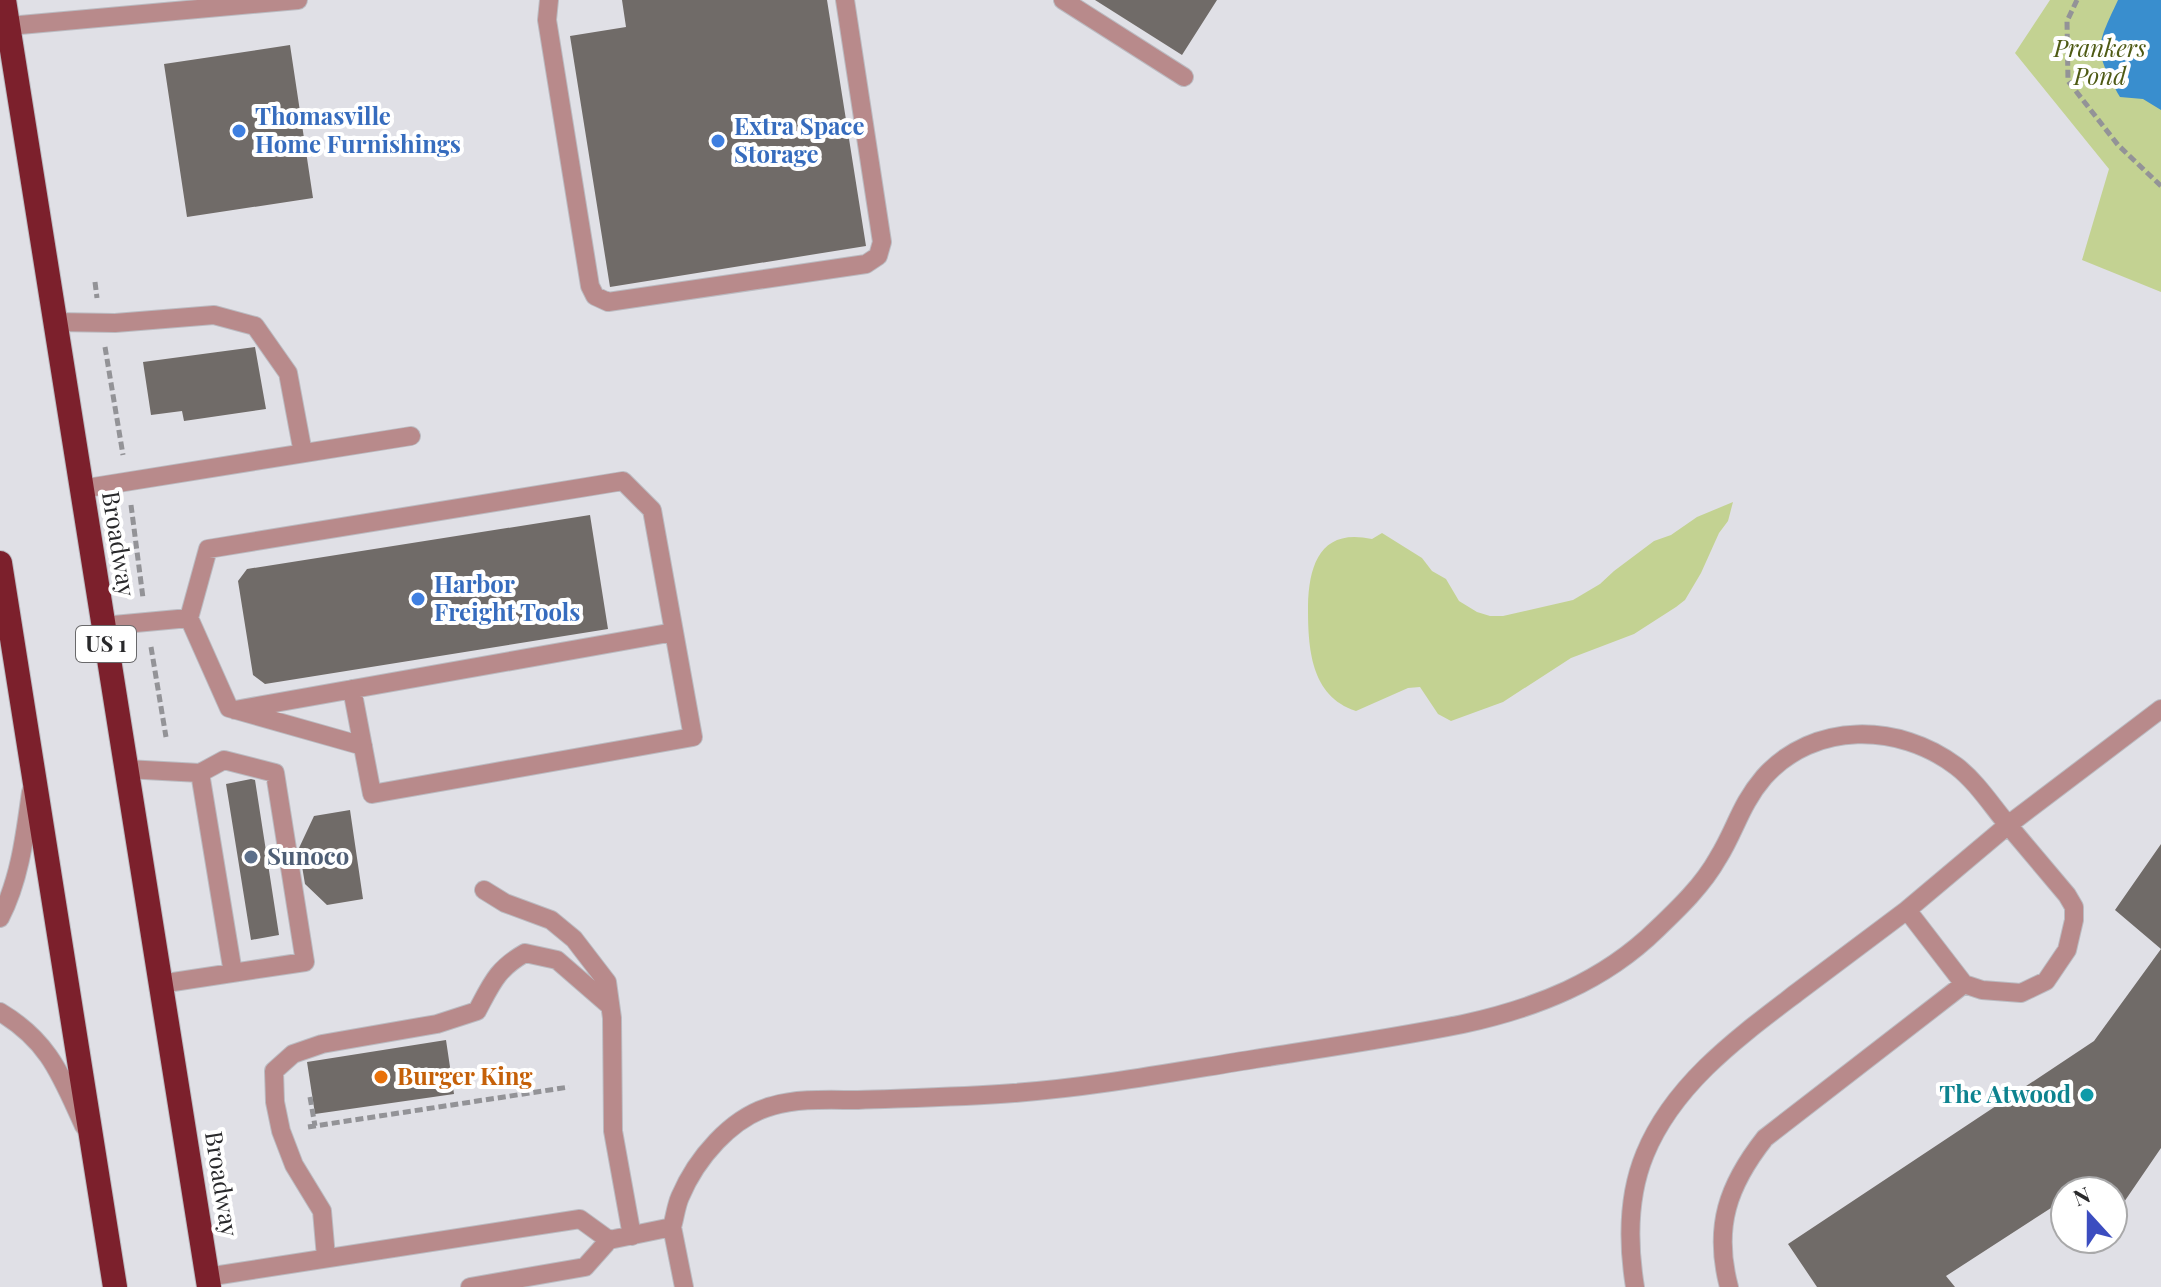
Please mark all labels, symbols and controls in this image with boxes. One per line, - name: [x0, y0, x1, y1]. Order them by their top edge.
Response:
- park label: Prankers Pond: [2053, 31, 2146, 91]
- place label: Thomasville Home Furnishings: [255, 99, 461, 159]
- place label: Extra Space Storage: [734, 109, 865, 169]
- marker: Thomasville Home Furnishings: [230, 122, 248, 140]
- marker: Extra Space Storage: [709, 132, 727, 150]
- street label: Broadway: [96, 489, 144, 599]
- place label: Harbor Freight Tools: [434, 567, 580, 627]
- marker: Harbor Freight Tools: [409, 590, 427, 608]
- road number: US 1: [76, 626, 136, 662]
- place label: Sunoco: [267, 839, 349, 871]
- marker: Sunoco: [242, 848, 260, 866]
- place label: Burger King: [397, 1059, 533, 1091]
- marker: Burger King: [372, 1068, 390, 1086]
- place label: The Atwood: [1939, 1077, 2071, 1109]
- marker: The Atwood: [2078, 1086, 2096, 1104]
- street label: Broadway: [199, 1129, 247, 1239]
- north arrow: [2049, 1175, 2129, 1255]
- text: N: [2069, 1179, 2094, 1212]

